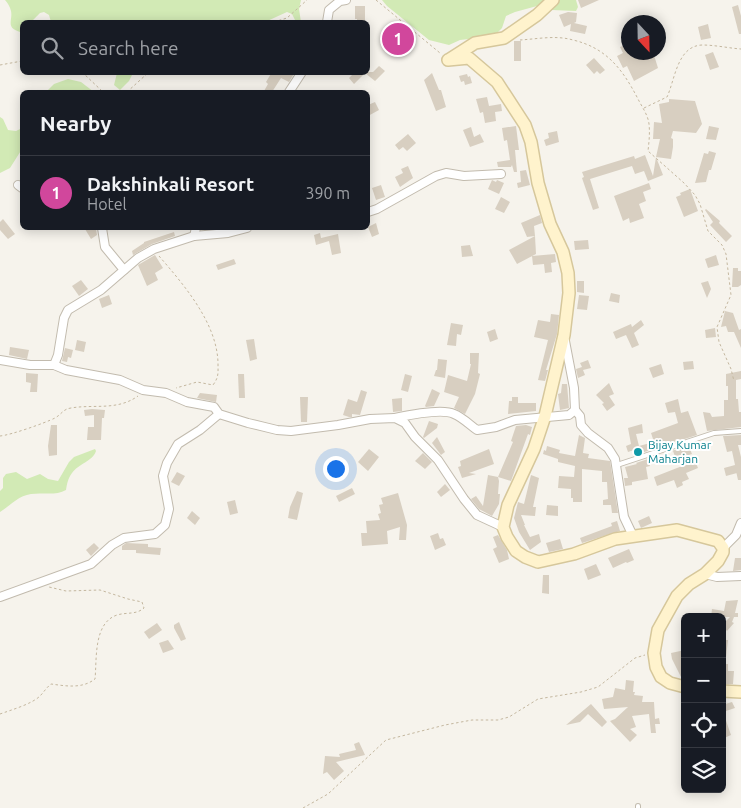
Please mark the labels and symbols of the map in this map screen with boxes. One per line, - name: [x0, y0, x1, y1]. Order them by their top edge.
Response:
- north arrow: [621, 15, 666, 60]
- pin: 1: [382, 20, 414, 58]
- place label: Bijay Kumar Maharjan: [648, 438, 712, 465]
- marker: Bijay Kumar Maharjan: [632, 446, 644, 458]
- your location: [323, 456, 349, 482]

